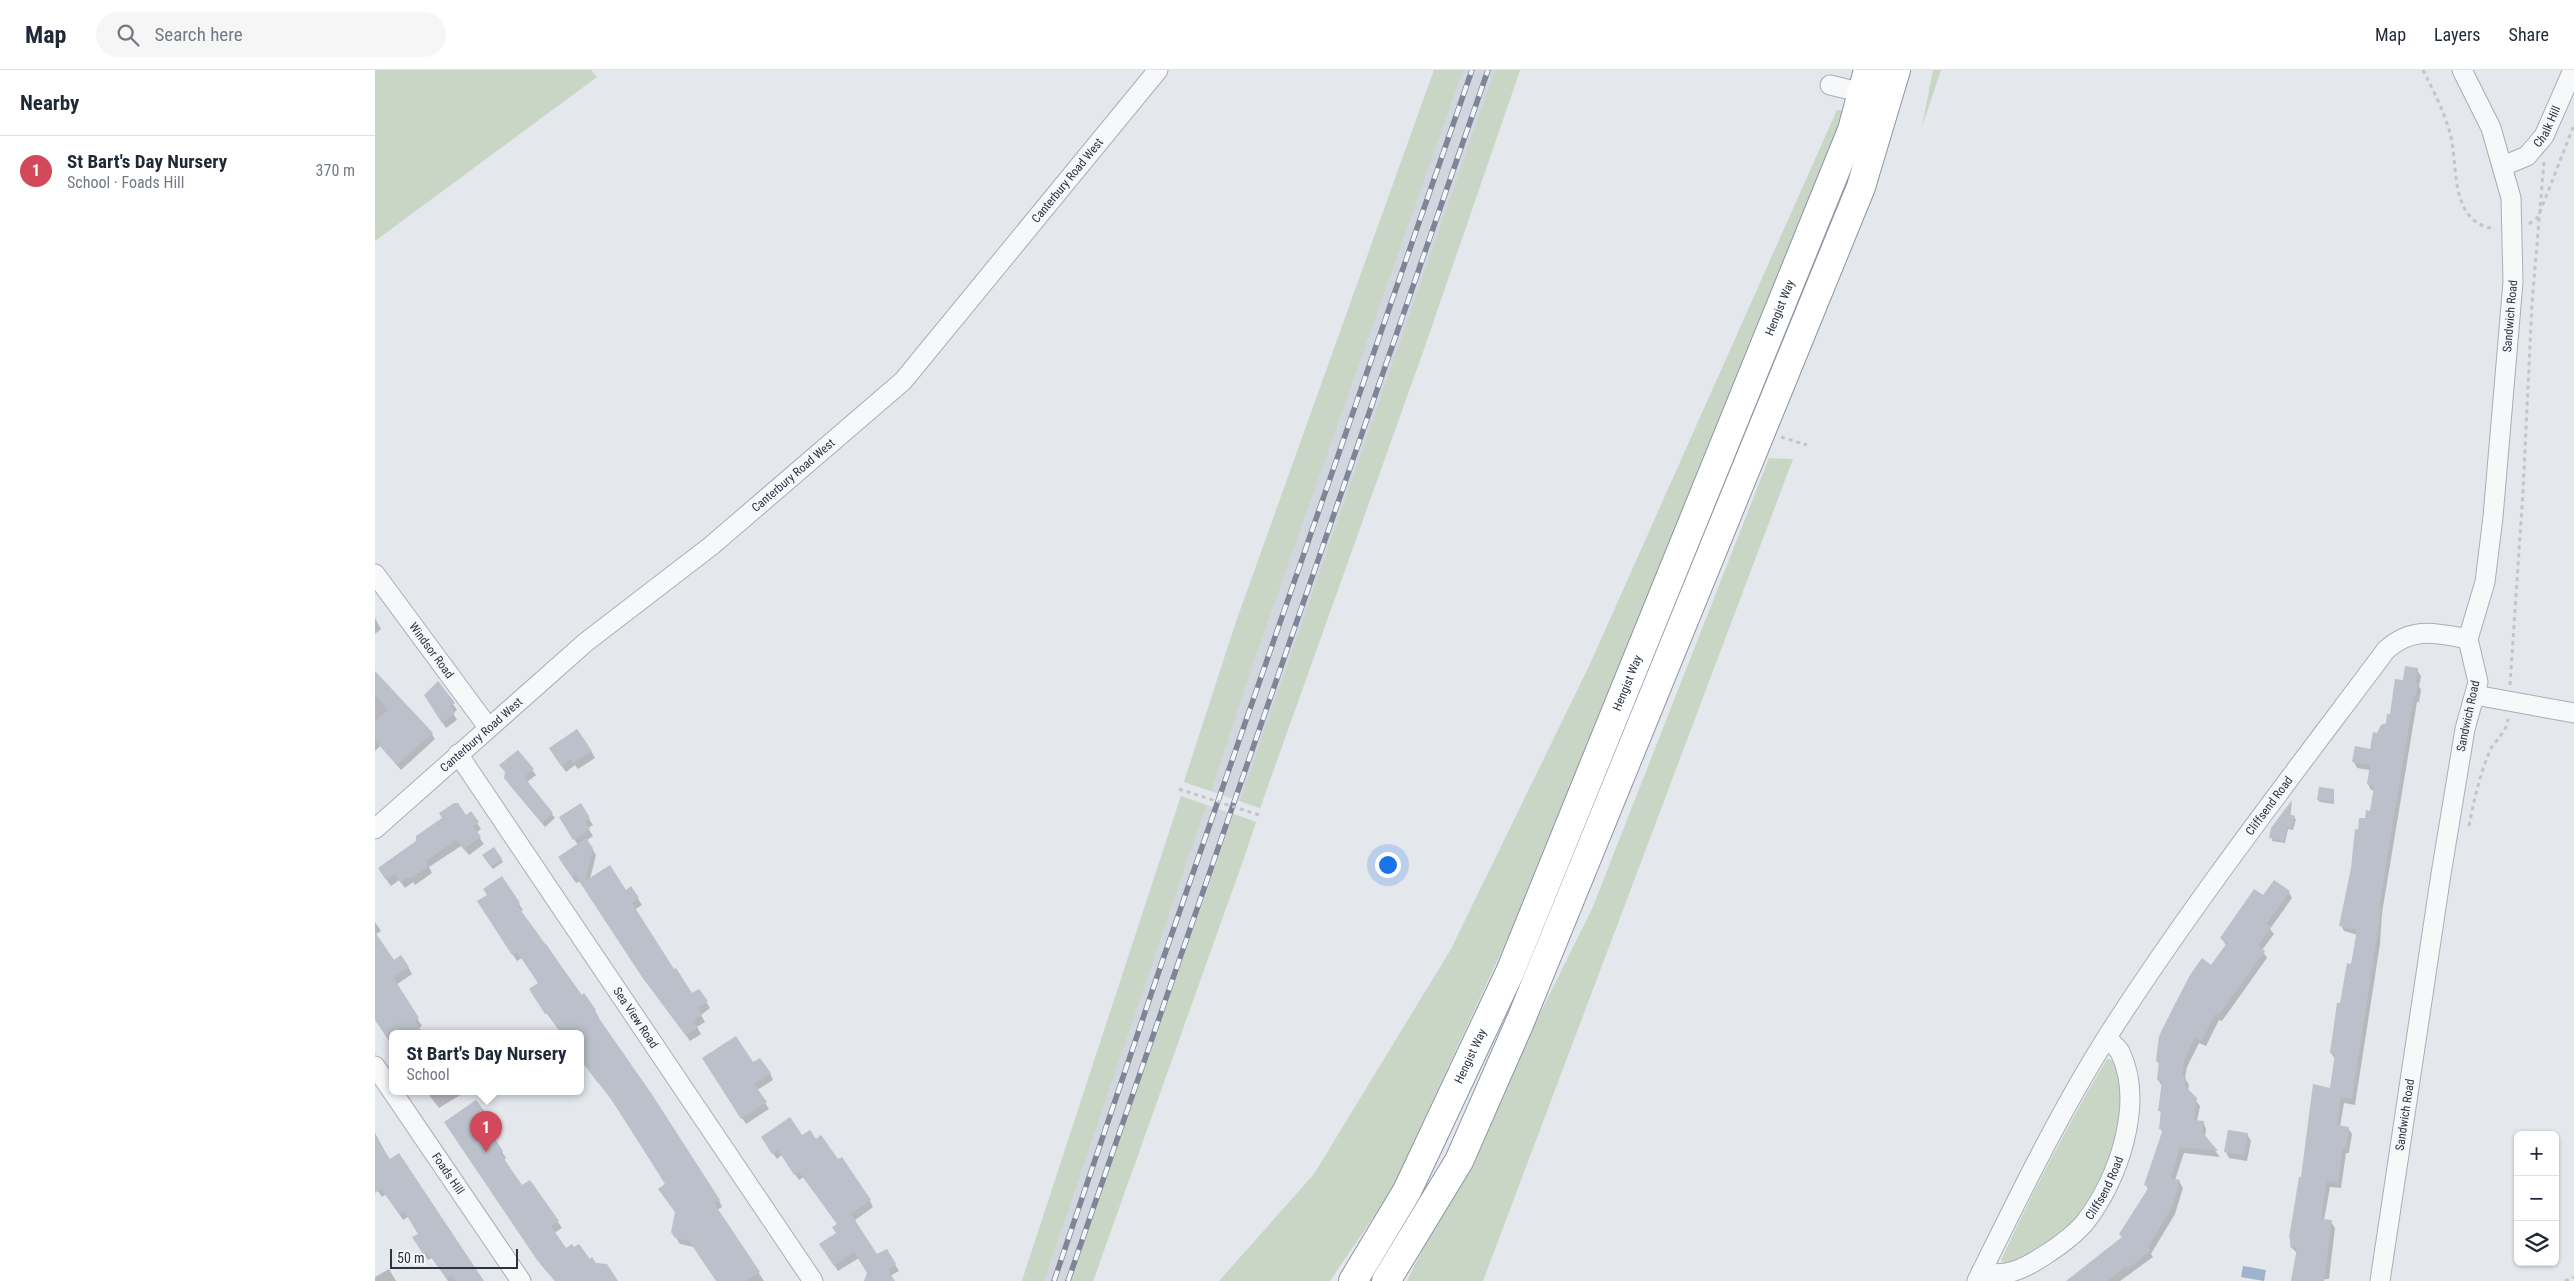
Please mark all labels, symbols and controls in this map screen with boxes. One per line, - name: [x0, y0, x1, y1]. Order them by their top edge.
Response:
- search box: [96, 12, 446, 57]
- text: Map: [25, 21, 66, 49]
- icon: search: [114, 21, 142, 49]
- text: Search here: [154, 23, 243, 46]
- text: Map: [2375, 24, 2406, 45]
- text: Layers: [2434, 24, 2481, 45]
- text: Share: [2509, 24, 2549, 45]
- text: Nearby: [20, 91, 79, 115]
- street label: Chalk Hill: [2530, 104, 2563, 150]
- street label: Canterbury Road West: [1029, 135, 1106, 226]
- text: St Bart's Day Nursery: [67, 150, 227, 173]
- text: 1: [32, 161, 40, 180]
- text: 370 m: [316, 161, 355, 180]
- text: School · Foads Hill: [67, 173, 184, 192]
- street label: Hengist Way: [1762, 278, 1797, 338]
- street label: Sandwich Road: [2500, 279, 2520, 353]
- street label: Canterbury Road West: [749, 436, 838, 515]
- street label: Windsor Road: [406, 620, 457, 681]
- street label: Hengist Way: [1610, 653, 1645, 713]
- street label: Sandwich Road: [2454, 679, 2482, 753]
- street label: Canterbury Road West: [437, 694, 526, 775]
- street label: Cliffsend Road: [2243, 774, 2296, 838]
- your location: [1375, 852, 1401, 878]
- street label: Sea View Road: [610, 985, 661, 1051]
- street label: Hengist Way: [1452, 1026, 1489, 1086]
- popup: [389, 1030, 584, 1095]
- text: St Bart's Day Nursery: [406, 1042, 567, 1065]
- text: School: [406, 1065, 450, 1084]
- street label: Sandwich Road: [2393, 1078, 2417, 1152]
- pin: 1: [470, 1111, 502, 1152]
- map controls: [2514, 1131, 2559, 1266]
- button: +: [2514, 1131, 2559, 1176]
- street label: Foads Hill: [429, 1150, 467, 1197]
- street label: Cliffsend Road: [2082, 1154, 2126, 1223]
- button: −: [2514, 1176, 2559, 1221]
- button: layers: [2514, 1221, 2559, 1266]
- scale bar: [390, 1246, 517, 1269]
- text: 50 m: [397, 1250, 425, 1266]

